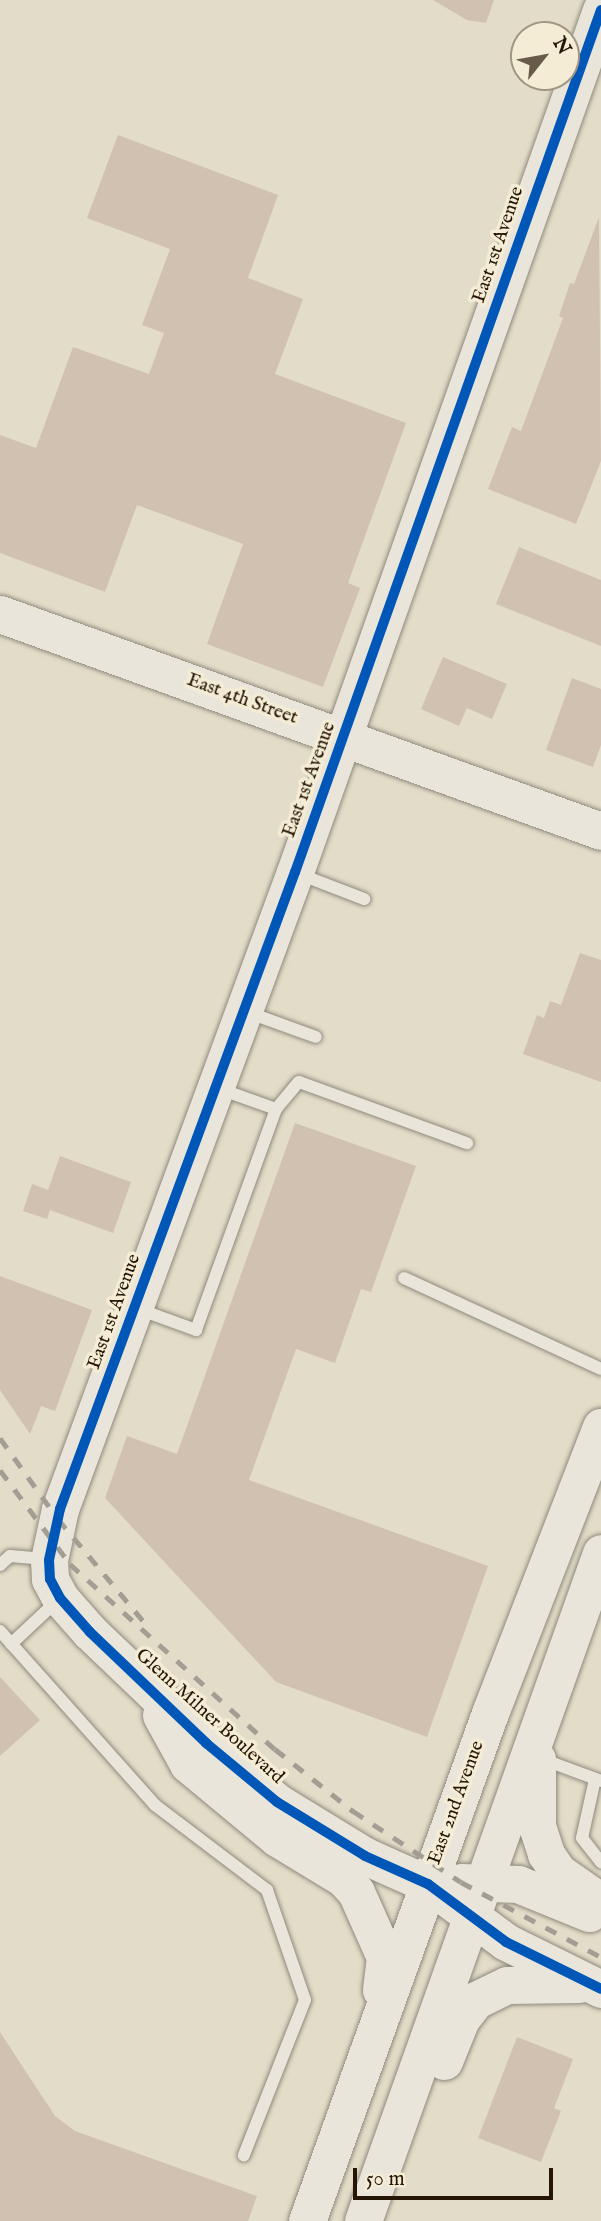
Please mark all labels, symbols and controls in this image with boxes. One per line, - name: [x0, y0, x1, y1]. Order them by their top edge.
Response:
- north arrow: [510, 21, 580, 91]
- text: N: [547, 33, 576, 59]
- street label: East 1st Avenue: [468, 184, 530, 306]
- street label: East 4th Street: [184, 669, 300, 731]
- street label: East 1st Avenue: [279, 719, 341, 841]
- street label: East 1st Avenue: [84, 1251, 146, 1373]
- street label: Glenn Milner Boulevard: [130, 1644, 288, 1790]
- street label: East 2nd Avenue: [424, 1738, 490, 1868]
- scale bar: [356, 2154, 556, 2198]
- text: 50 m: [366, 2166, 405, 2193]

